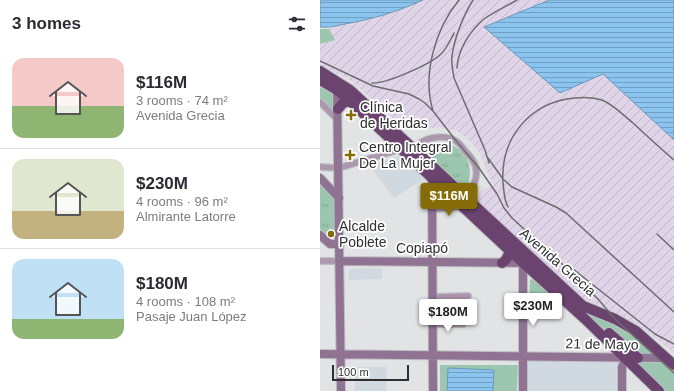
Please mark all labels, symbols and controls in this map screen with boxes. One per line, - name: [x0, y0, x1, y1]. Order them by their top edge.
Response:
- icon: filters: [286, 13, 308, 35]
- text: 3 homes: [12, 14, 81, 33]
- text: $116M: [136, 73, 187, 92]
- icon: home: [44, 74, 92, 122]
- text: 3 rooms · 74 m²: [136, 93, 228, 108]
- place label: Clínica de Heridas: [360, 99, 428, 131]
- text: Avenida Grecia: [136, 108, 225, 123]
- marker: Clínica de Heridas: [345, 109, 357, 121]
- place label: Centro Integral De La Mujer: [359, 139, 452, 171]
- marker: Centro Integral De La Mujer: [344, 149, 356, 161]
- text: $230M: [136, 174, 188, 193]
- icon: home: [44, 175, 92, 223]
- pin: $116M: [421, 183, 477, 217]
- text: $116M: [429, 188, 469, 203]
- text: 4 rooms · 96 m²: [136, 194, 228, 209]
- text: Almirante Latorre: [136, 209, 236, 224]
- place label: Alcalde Poblete: [339, 218, 387, 250]
- street label: Avenida Grecia: [517, 225, 599, 299]
- marker: Alcalde Poblete: [326, 229, 336, 239]
- street label: Copiapó: [396, 240, 448, 256]
- text: $180M: [136, 274, 188, 293]
- icon: home: [44, 275, 92, 323]
- pin: $230M: [505, 293, 561, 327]
- text: 4 rooms · 108 m²: [136, 294, 235, 309]
- text: $230M: [513, 298, 553, 313]
- pin: $180M: [420, 299, 476, 333]
- text: $180M: [428, 304, 468, 319]
- text: Pasaje Juan López: [136, 309, 247, 324]
- street label: 21 de Mayo: [565, 335, 639, 353]
- scale bar: [332, 363, 409, 382]
- text: 100 m: [338, 366, 369, 378]

